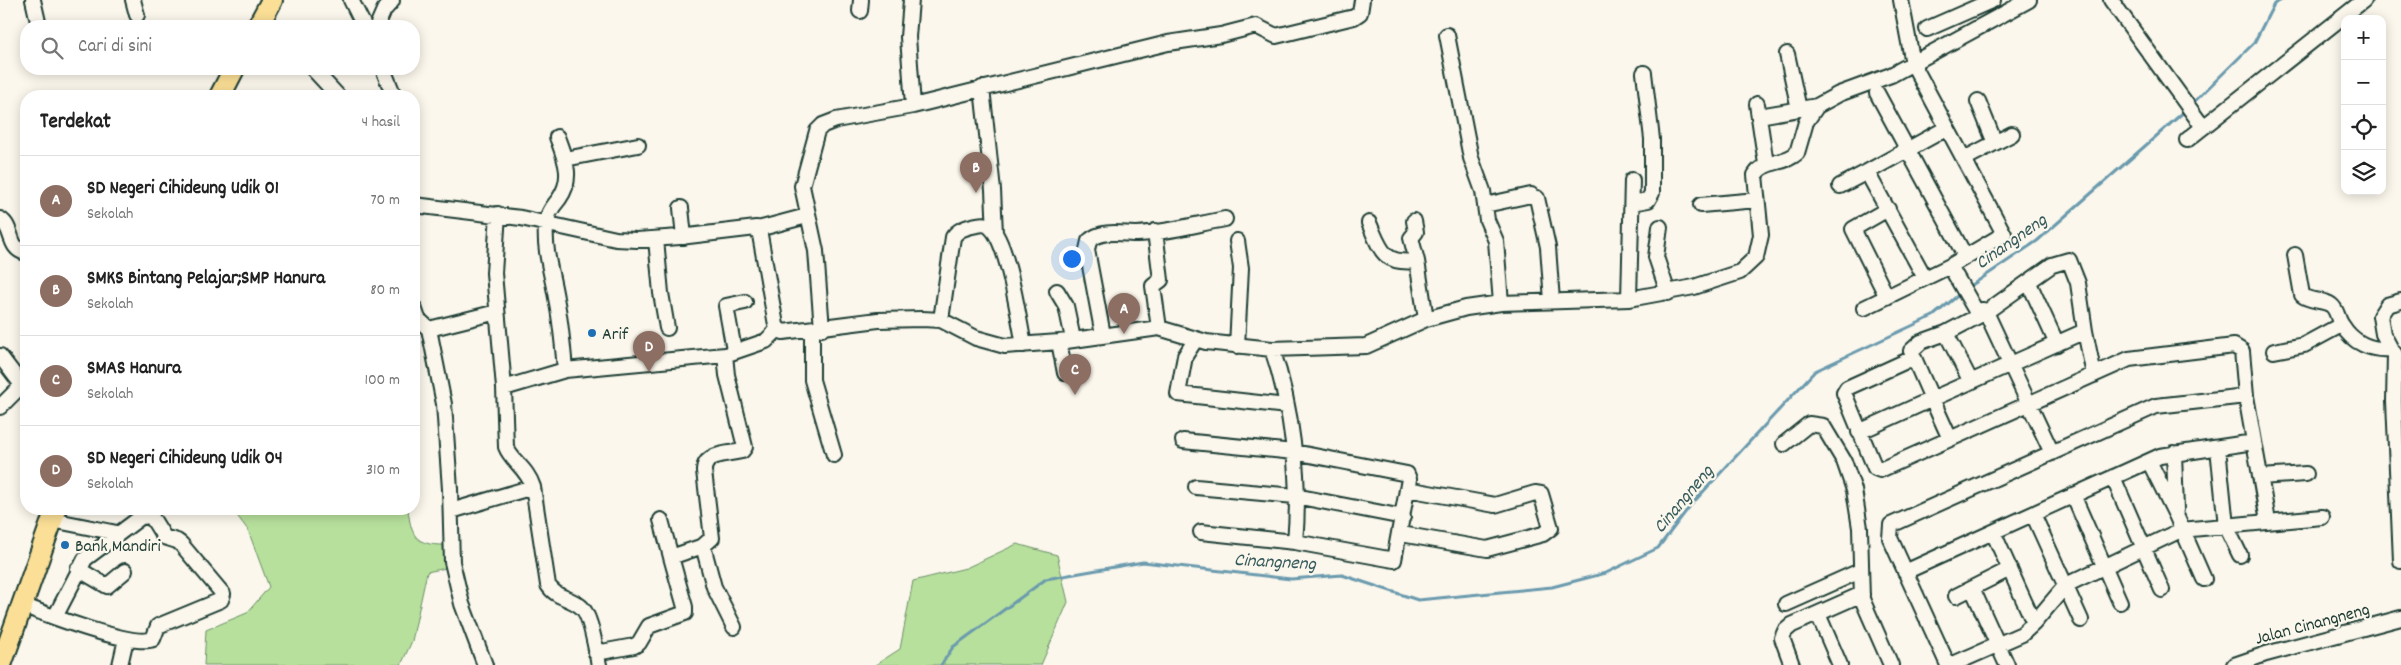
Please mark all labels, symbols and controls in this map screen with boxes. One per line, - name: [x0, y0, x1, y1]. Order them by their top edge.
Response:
- map controls: [2341, 15, 2386, 195]
- button: +: [2341, 15, 2386, 60]
- search box: [20, 20, 420, 75]
- icon: search: [38, 34, 66, 62]
- text: Cari di sini: [78, 34, 152, 61]
- button: −: [2341, 60, 2386, 105]
- button: locate: [2341, 105, 2386, 150]
- text: Terdekat: [40, 108, 111, 138]
- text: 4 hasil: [361, 111, 400, 134]
- button: layers: [2341, 150, 2386, 195]
- pin: B: [960, 152, 992, 193]
- text: SD Negeri Cihideung Udik 01: [87, 176, 279, 203]
- text: A: [52, 189, 60, 212]
- text: 70 m: [370, 189, 400, 212]
- text: Sekolah: [87, 203, 133, 226]
- water label: Cinangneng: [1971, 208, 2054, 277]
- your location: [1059, 246, 1085, 272]
- text: SMKS Bintang Pelajar;SMP Hanura: [87, 266, 325, 293]
- text: B: [52, 279, 60, 302]
- text: 80 m: [370, 279, 400, 302]
- text: Sekolah: [87, 293, 133, 316]
- pin: A: [1108, 293, 1140, 334]
- place label: Arif: [602, 323, 629, 348]
- marker: Arif: [586, 327, 598, 339]
- pin: D: [633, 331, 665, 372]
- pin: C: [1059, 354, 1091, 395]
- text: SMAS Hanura: [87, 356, 181, 383]
- text: C: [52, 369, 60, 392]
- text: 100 m: [364, 369, 400, 392]
- text: Sekolah: [87, 383, 133, 406]
- text: SD Negeri Cihideung Udik 04: [87, 446, 283, 473]
- text: D: [52, 459, 60, 482]
- text: 310 m: [366, 459, 400, 482]
- water label: Cinangneng: [1648, 460, 1722, 540]
- text: Sekolah: [87, 473, 133, 496]
- place label: Bank Mandiri: [75, 535, 161, 560]
- marker: Bank Mandiri: [59, 539, 71, 551]
- water label: Cinangneng: [1233, 548, 1317, 579]
- street label: Jalan Cinangneng: [2253, 598, 2373, 653]

